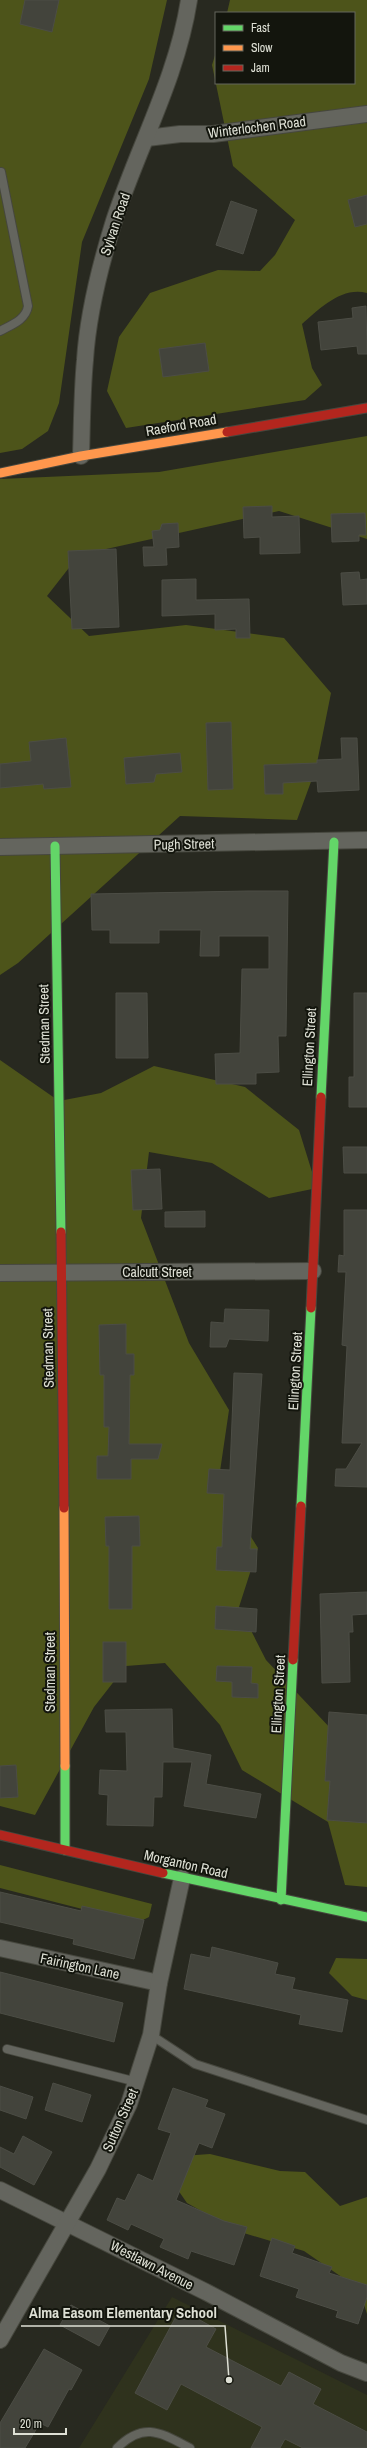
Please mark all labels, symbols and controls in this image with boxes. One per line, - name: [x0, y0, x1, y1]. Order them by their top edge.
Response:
- legend: [215, 12, 355, 84]
- text: Fast: [251, 20, 270, 36]
- text: Slow: [251, 40, 273, 56]
- text: Jam: [251, 60, 270, 76]
- street label: Winterlochen Road: [207, 112, 307, 142]
- street label: Sylvan Road: [96, 190, 134, 258]
- street label: Raeford Road: [144, 410, 218, 440]
- street label: Pugh Street: [154, 834, 214, 854]
- street label: Stedman Street: [34, 984, 54, 1064]
- street label: Ellington Street: [298, 1007, 320, 1087]
- street label: Calcutt Street: [122, 1263, 192, 1281]
- street label: Stedman Street: [38, 1308, 58, 1388]
- street label: Ellington Street: [284, 1331, 306, 1411]
- street label: Stedman Street: [41, 1632, 59, 1712]
- street label: Ellington Street: [267, 1654, 289, 1734]
- street label: Morganton Road: [142, 1846, 230, 1882]
- street label: Fairington Lane: [39, 1949, 121, 1983]
- street label: Sutton Street: [98, 2086, 142, 2154]
- street label: Westlawn Avenue: [107, 2236, 197, 2294]
- callout: Alma Easom Elementary School: [21, 2299, 225, 2326]
- text: Alma Easom Elementary School: [29, 2302, 217, 2323]
- scale bar: [14, 2410, 66, 2436]
- text: 20 m: [20, 2416, 42, 2432]

